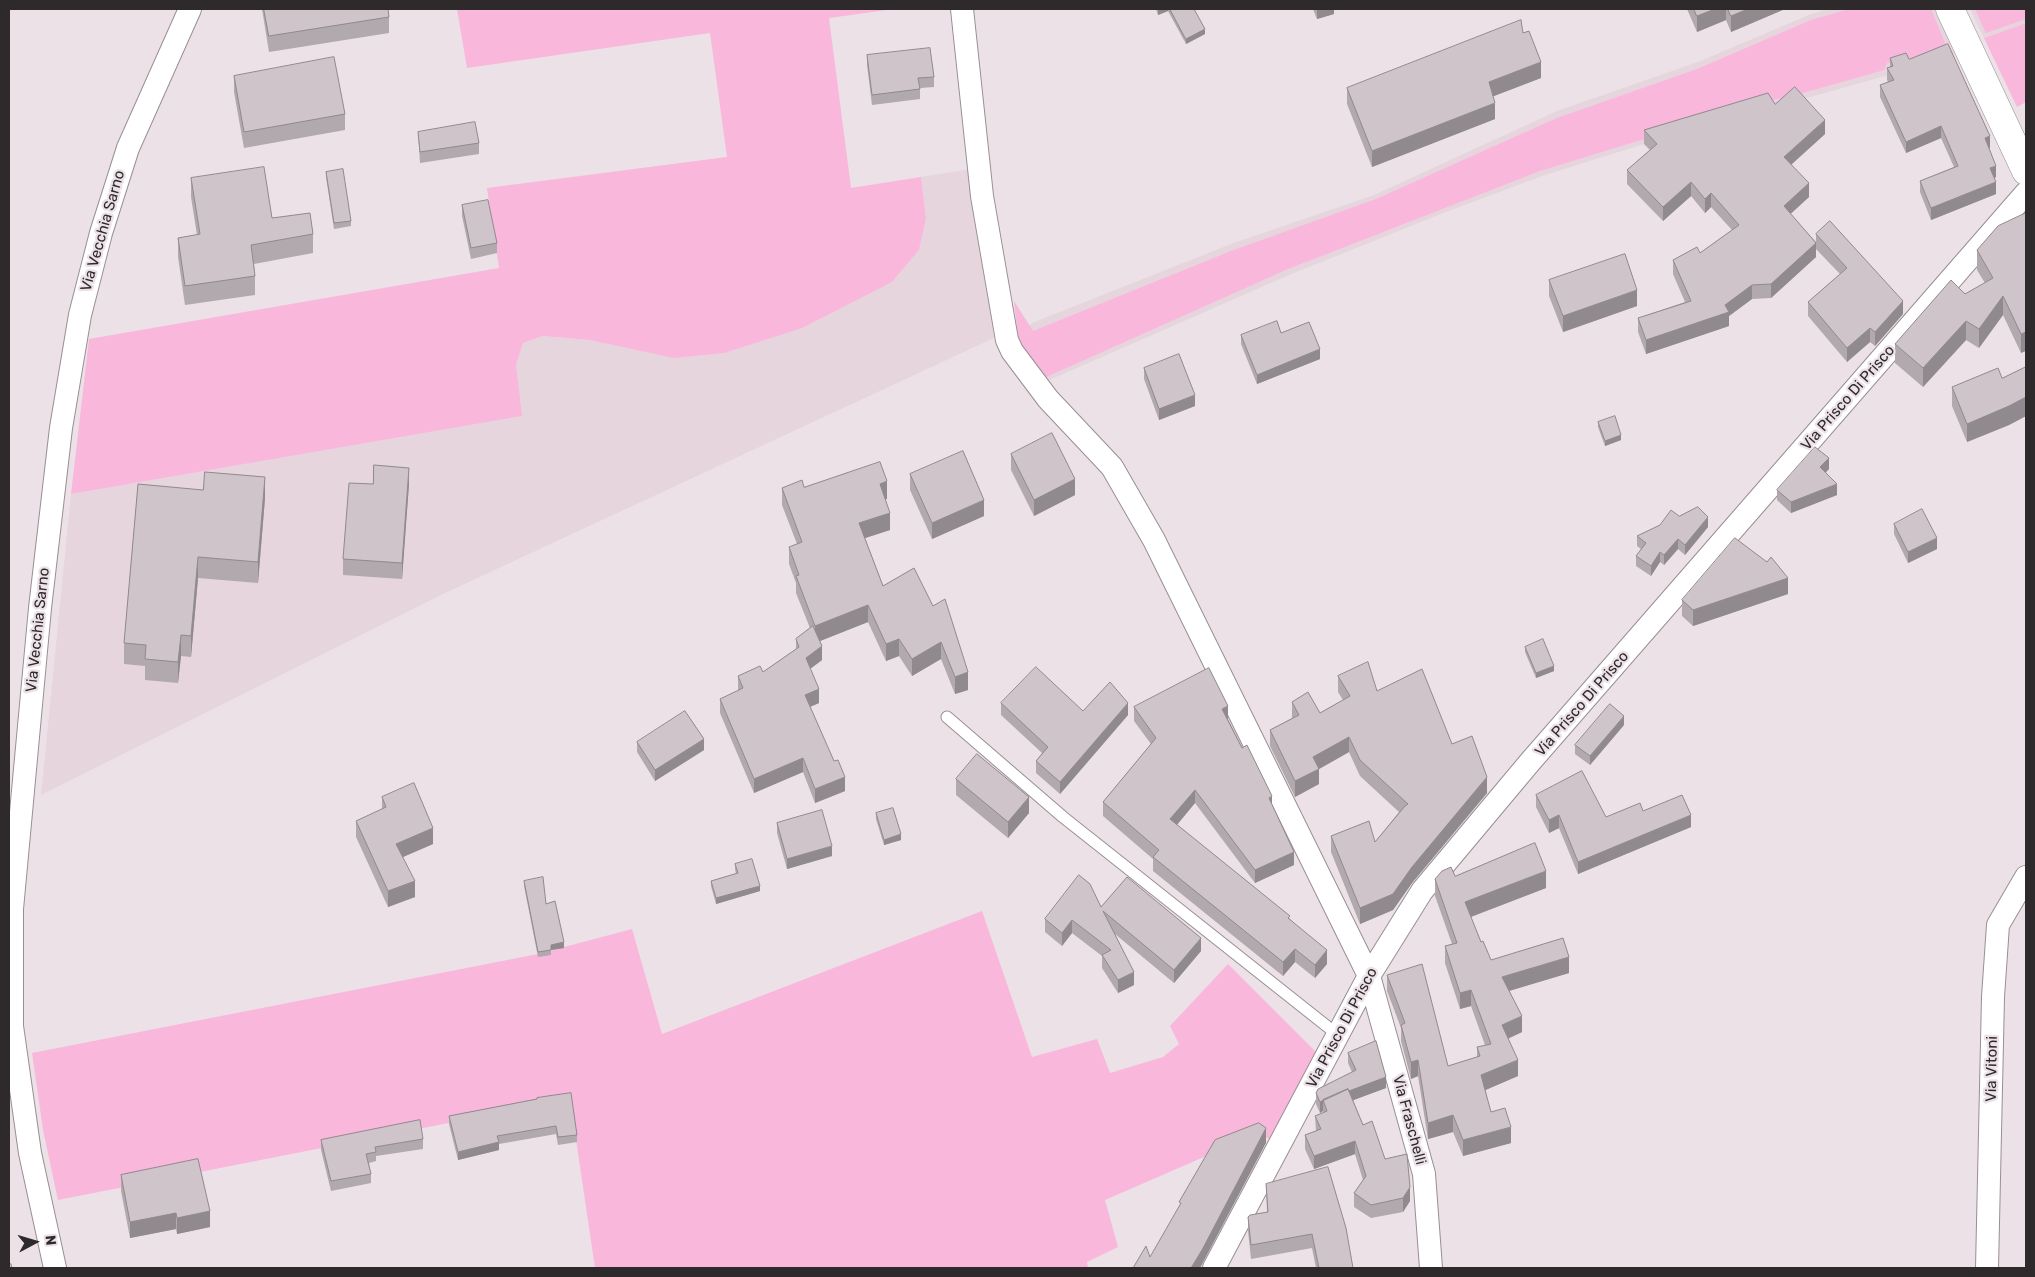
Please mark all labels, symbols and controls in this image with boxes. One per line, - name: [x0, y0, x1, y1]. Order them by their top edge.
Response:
- street label: Via Vecchia Sarno: [77, 168, 129, 294]
- street label: Via Prisco Di Prisco: [1797, 342, 1899, 454]
- street label: Via Vecchia Sarno: [23, 567, 53, 693]
- street label: Via Prisco Di Prisco: [1531, 648, 1633, 760]
- street label: Via Prisco Di Prisco: [1303, 965, 1381, 1091]
- street label: Via Vitoni: [1982, 1036, 2002, 1102]
- street label: Via Fraschelli: [1388, 1073, 1430, 1167]
- north arrow: [10, 1217, 60, 1267]
- text: N: [41, 1234, 59, 1246]

